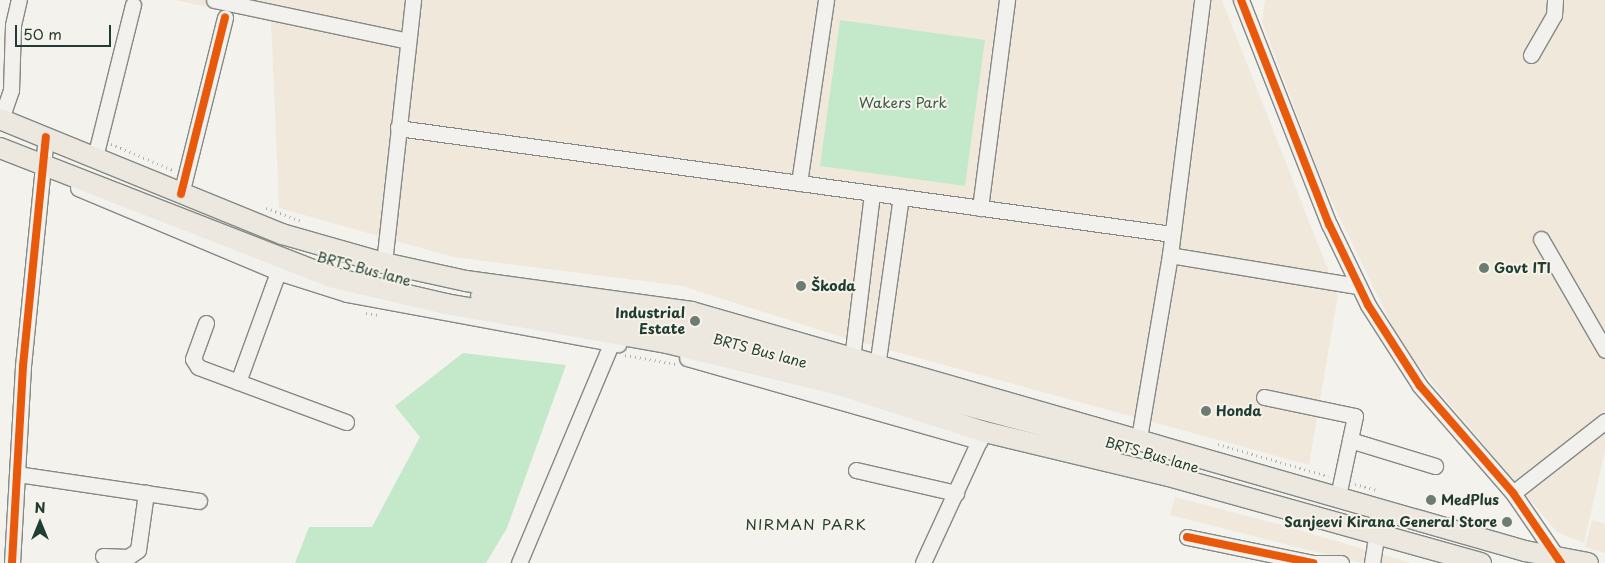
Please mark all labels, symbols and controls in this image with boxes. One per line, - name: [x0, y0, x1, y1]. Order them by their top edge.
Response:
- scale bar: [18, 15, 114, 47]
- text: 50 m: [23, 22, 62, 45]
- park label: Wakers Park: [859, 95, 947, 111]
- street label: BRTS Bus lane: [314, 248, 414, 290]
- place label: Govt ITI: [1494, 260, 1551, 276]
- marker: Govt ITI: [1478, 262, 1490, 274]
- place label: Škoda: [811, 278, 856, 294]
- marker: Škoda: [795, 280, 807, 292]
- place label: Industrial Estate: [615, 305, 685, 338]
- marker: Industrial Estate: [689, 315, 701, 327]
- street label: BRTS Bus lane: [710, 330, 810, 372]
- place label: Honda: [1216, 403, 1262, 419]
- marker: Honda: [1200, 405, 1212, 417]
- street label: BRTS Bus lane: [1102, 433, 1202, 477]
- place label: MedPlus: [1441, 492, 1499, 508]
- marker: MedPlus: [1425, 494, 1437, 506]
- text: N: [34, 497, 46, 518]
- north arrow: [15, 498, 65, 548]
- place label: Sanjeevi Kirana General Store: [1283, 514, 1497, 530]
- district label: NIRMAN PARK: [745, 515, 867, 533]
- marker: Sanjeevi Kirana General Store: [1501, 516, 1513, 528]

